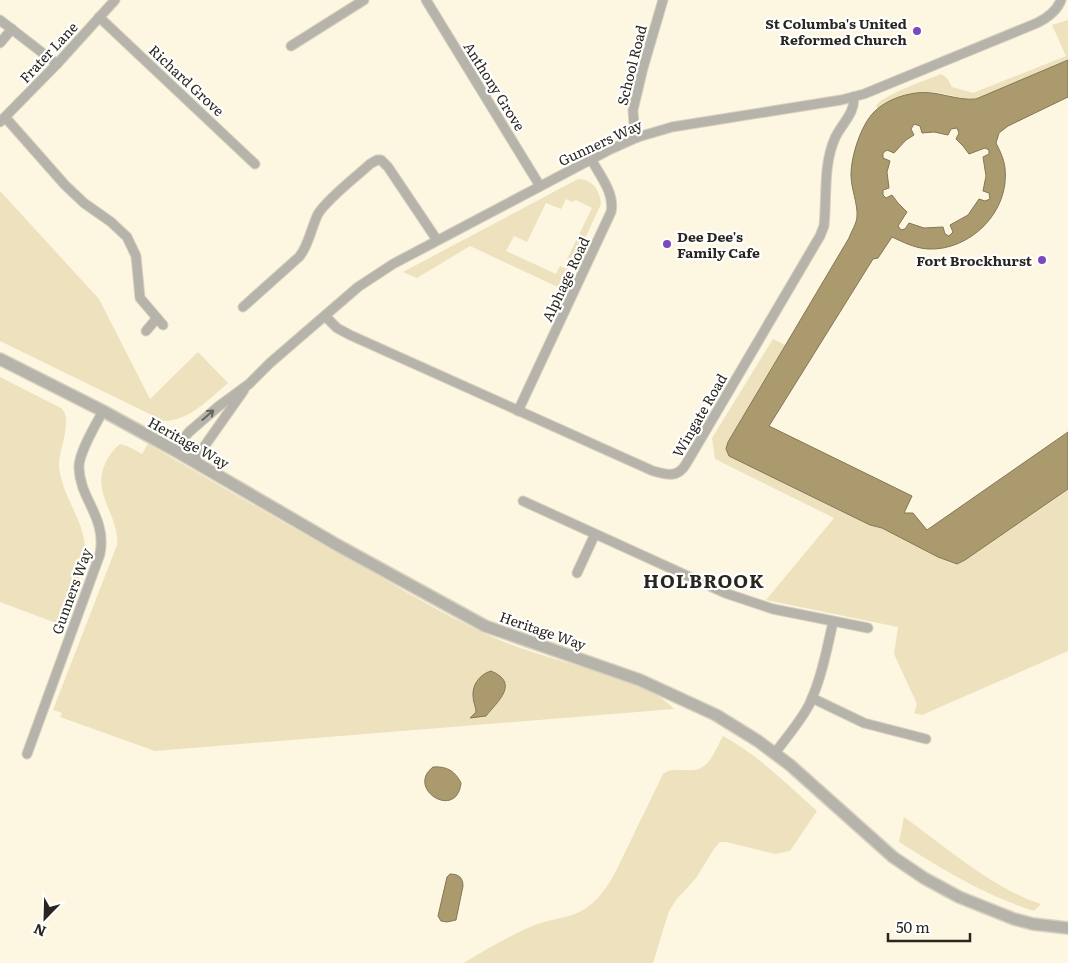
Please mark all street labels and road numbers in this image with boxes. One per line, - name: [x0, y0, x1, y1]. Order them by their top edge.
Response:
- street label: Frater Lane: [14, 17, 82, 87]
- street label: School Road: [611, 22, 651, 107]
- street label: Anthony Grove: [460, 38, 530, 134]
- street label: Richard Grove: [145, 40, 229, 120]
- street label: Gunners Way: [555, 113, 646, 170]
- street label: Alphage Road: [537, 233, 594, 325]
- street label: Wingate Road: [667, 369, 731, 460]
- street label: Heritage Way: [145, 411, 234, 473]
- street label: Gunners Way: [46, 544, 96, 637]
- street label: Heritage Way: [497, 606, 590, 654]

